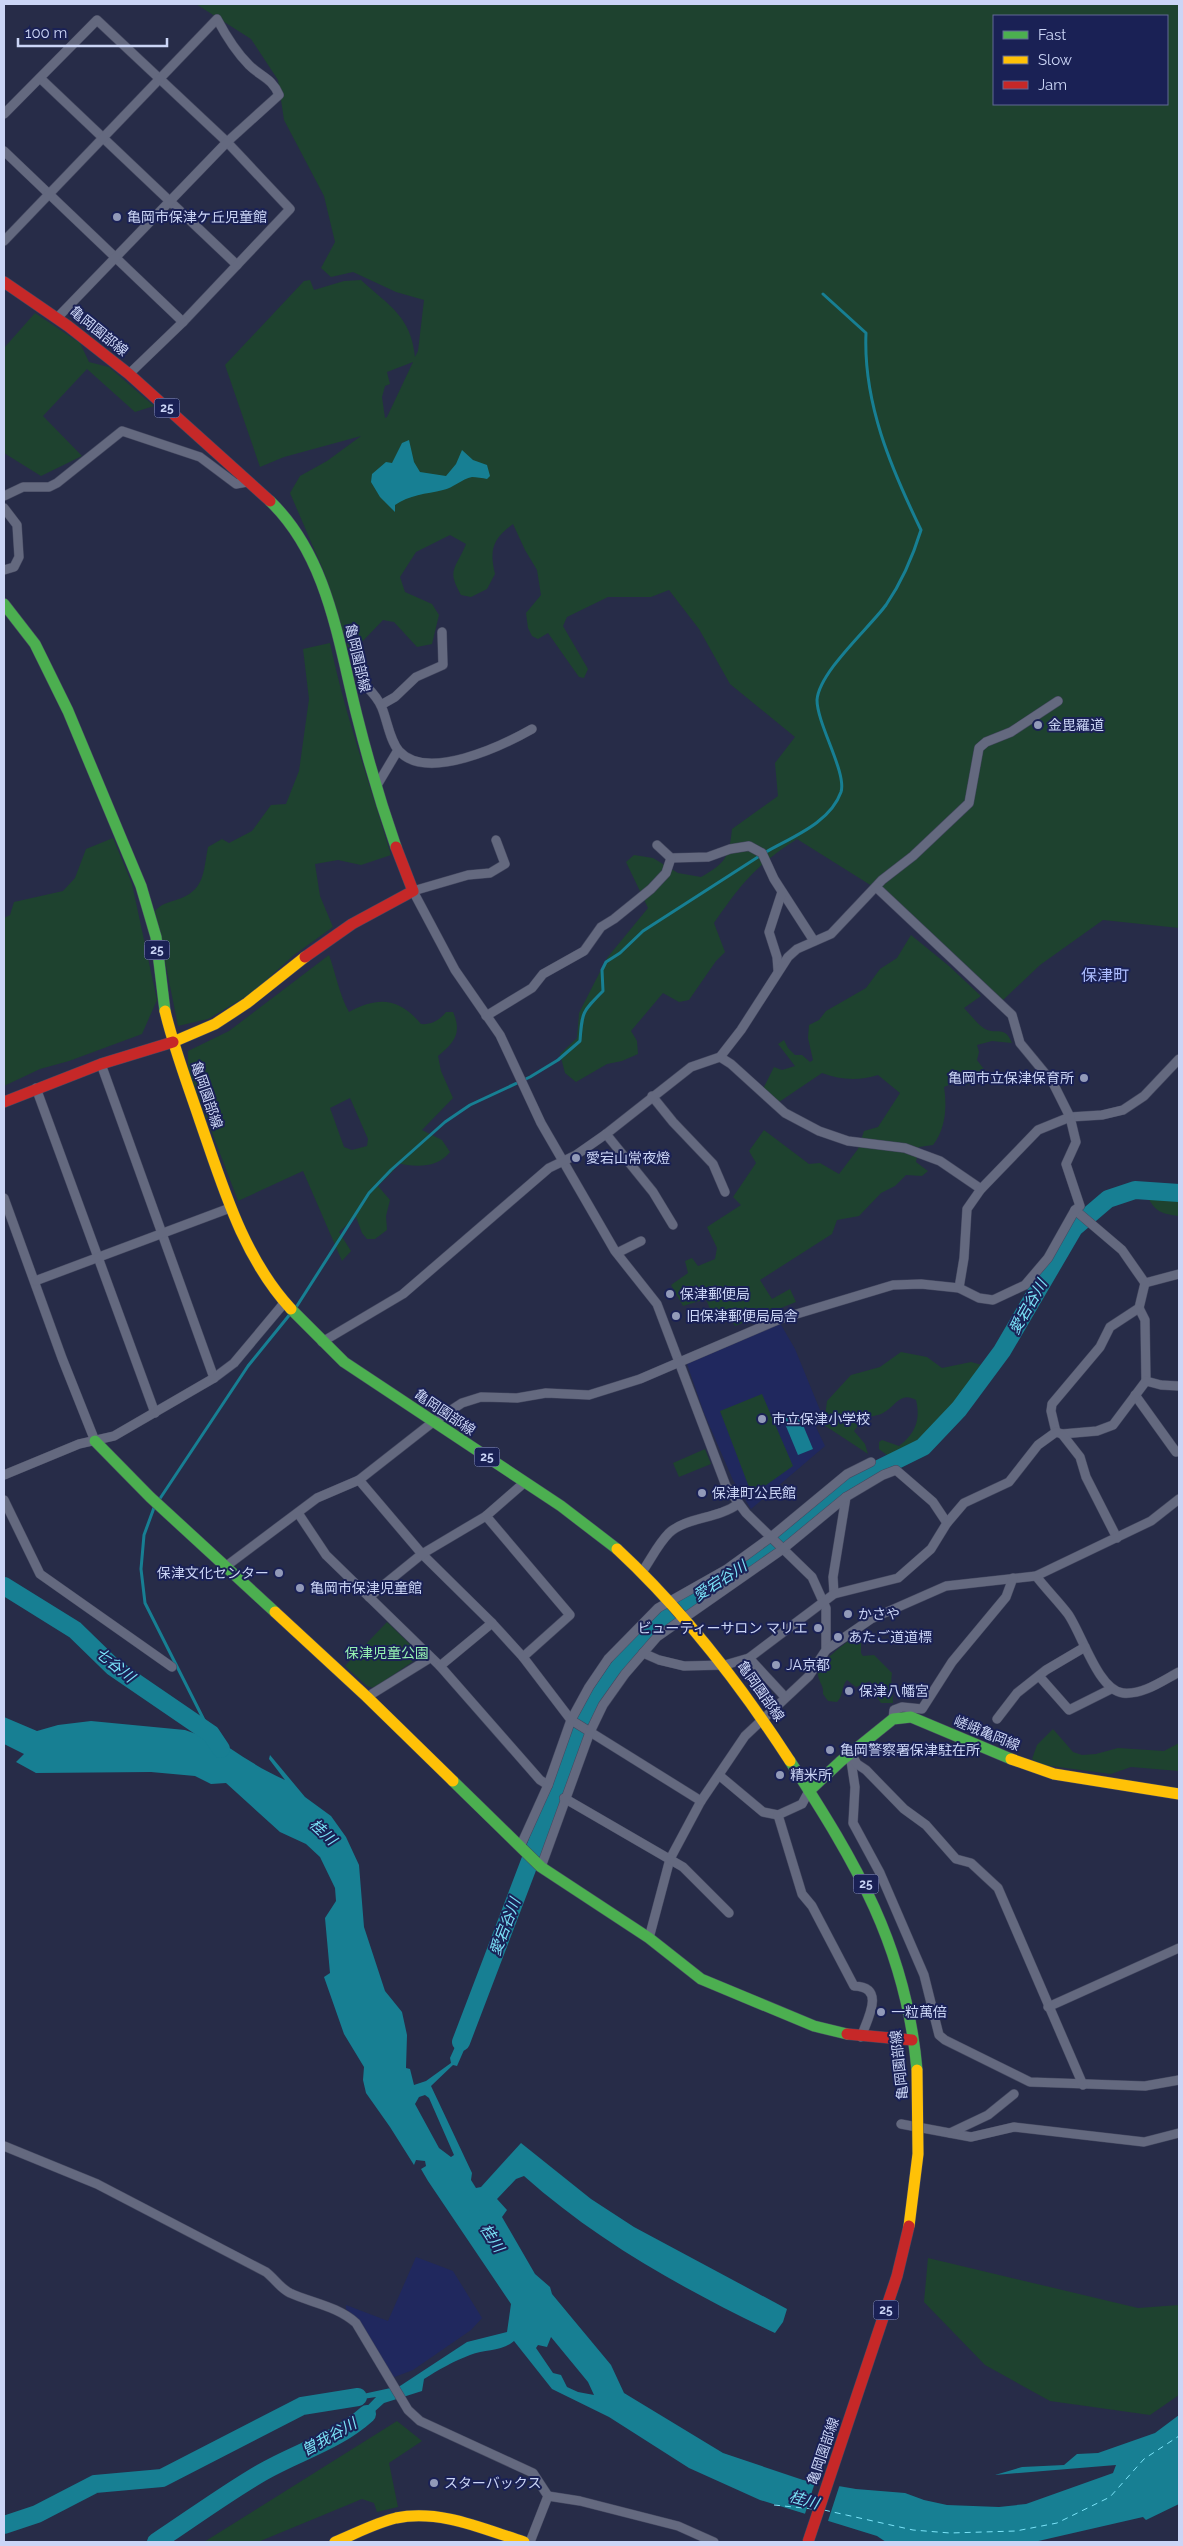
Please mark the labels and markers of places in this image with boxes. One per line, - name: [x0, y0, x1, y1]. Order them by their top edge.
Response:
- place label: 亀岡市保津ケ丘児童館: [127, 209, 267, 225]
- marker: 亀岡市保津ケ丘児童館: [111, 211, 123, 223]
- place label: 金毘羅道: [1048, 717, 1104, 733]
- marker: 金毘羅道: [1032, 719, 1044, 731]
- place label: 亀岡市立保津保育所: [948, 1070, 1074, 1086]
- marker: 亀岡市立保津保育所: [1078, 1072, 1090, 1084]
- place label: 愛宕山常夜燈: [586, 1150, 670, 1166]
- marker: 愛宕山常夜燈: [570, 1152, 582, 1164]
- place label: 保津郵便局: [680, 1286, 750, 1302]
- marker: 保津郵便局: [664, 1288, 676, 1300]
- place label: 旧保津郵便局局舎: [686, 1308, 798, 1324]
- marker: 旧保津郵便局局舎: [670, 1310, 682, 1322]
- place label: 市立保津小学校: [772, 1411, 870, 1427]
- marker: 市立保津小学校: [756, 1413, 768, 1425]
- place label: 保津町公民館: [712, 1485, 796, 1501]
- marker: 保津町公民館: [696, 1487, 708, 1499]
- place label: 保津文化センター: [157, 1565, 269, 1581]
- marker: 保津文化センター: [273, 1567, 285, 1579]
- place label: 亀岡市保津児童館: [310, 1580, 422, 1596]
- marker: 亀岡市保津児童館: [294, 1582, 306, 1594]
- place label: かさや: [858, 1606, 900, 1622]
- marker: かさや: [842, 1608, 854, 1620]
- place label: ビューティーサロン マリエ: [638, 1620, 808, 1636]
- marker: ビューティーサロン マリエ: [812, 1622, 824, 1634]
- place label: あたご道道標: [848, 1629, 932, 1645]
- marker: あたご道道標: [832, 1631, 844, 1643]
- place label: JA京都: [786, 1657, 830, 1673]
- marker: JA京都: [770, 1659, 782, 1671]
- place label: 保津八幡宮: [859, 1683, 929, 1699]
- marker: 保津八幡宮: [843, 1685, 855, 1697]
- place label: 亀岡警察署保津駐在所: [840, 1742, 980, 1758]
- marker: 亀岡警察署保津駐在所: [824, 1744, 836, 1756]
- place label: 精米所: [790, 1767, 832, 1783]
- marker: 精米所: [774, 1769, 786, 1781]
- place label: 一粒萬倍: [891, 2004, 947, 2020]
- marker: 一粒萬倍: [875, 2006, 887, 2018]
- place label: スターバックス: [444, 2475, 541, 2491]
- marker: スターバックス: [428, 2477, 440, 2489]

